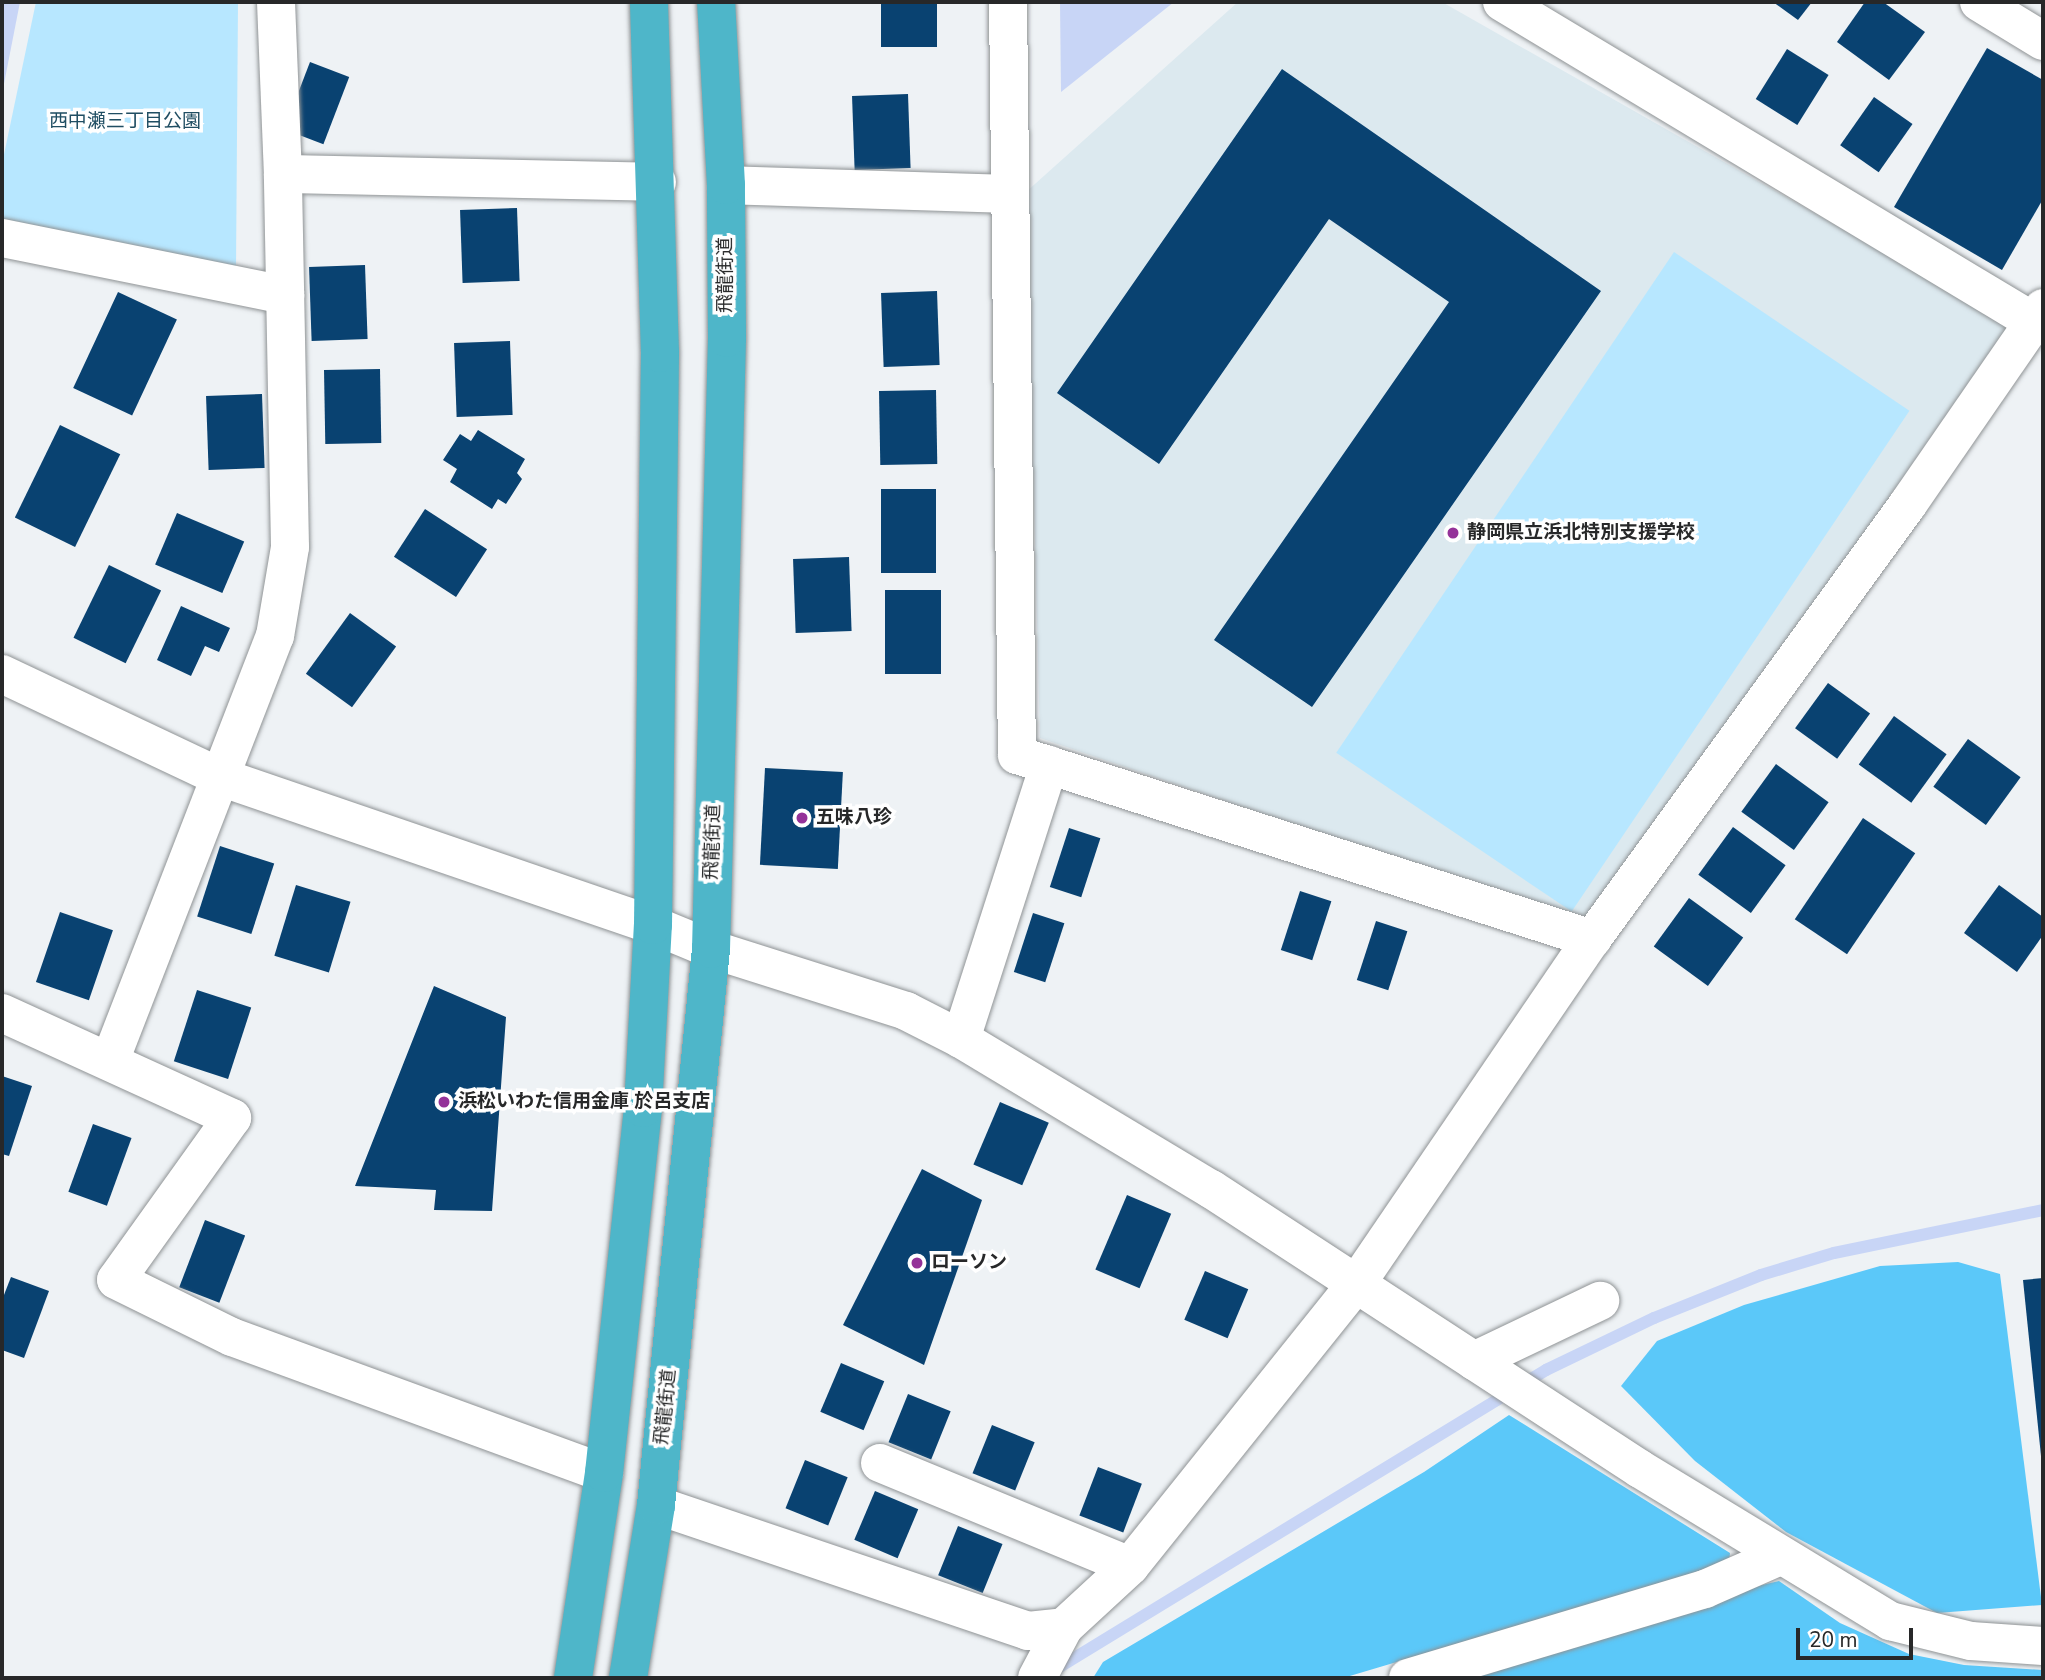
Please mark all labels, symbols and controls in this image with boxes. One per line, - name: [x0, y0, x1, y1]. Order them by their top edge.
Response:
- park label: 西中瀬三丁目公園: [49, 111, 201, 133]
- street label: 飛龍街道: [715, 237, 737, 313]
- place label: 静岡県立浜北特別支援学校: [1467, 522, 1695, 544]
- marker: 静岡県立浜北特別支援学校: [1445, 525, 1461, 541]
- street label: 飛龍街道: [700, 804, 726, 880]
- place label: 五味八珍: [816, 807, 892, 829]
- marker: 五味八珍: [794, 810, 810, 826]
- place label: 浜松いわた信用金庫 於呂支店: [458, 1091, 710, 1113]
- marker: 浜松いわた信用金庫 於呂支店: [436, 1094, 452, 1110]
- place label: ローソン: [931, 1252, 1007, 1274]
- marker: ローソン: [909, 1255, 925, 1271]
- street label: 飛龍街道: [651, 1368, 681, 1446]
- scale bar: [1800, 1614, 1917, 1658]
- text: 20 m: [1809, 1626, 1858, 1654]

